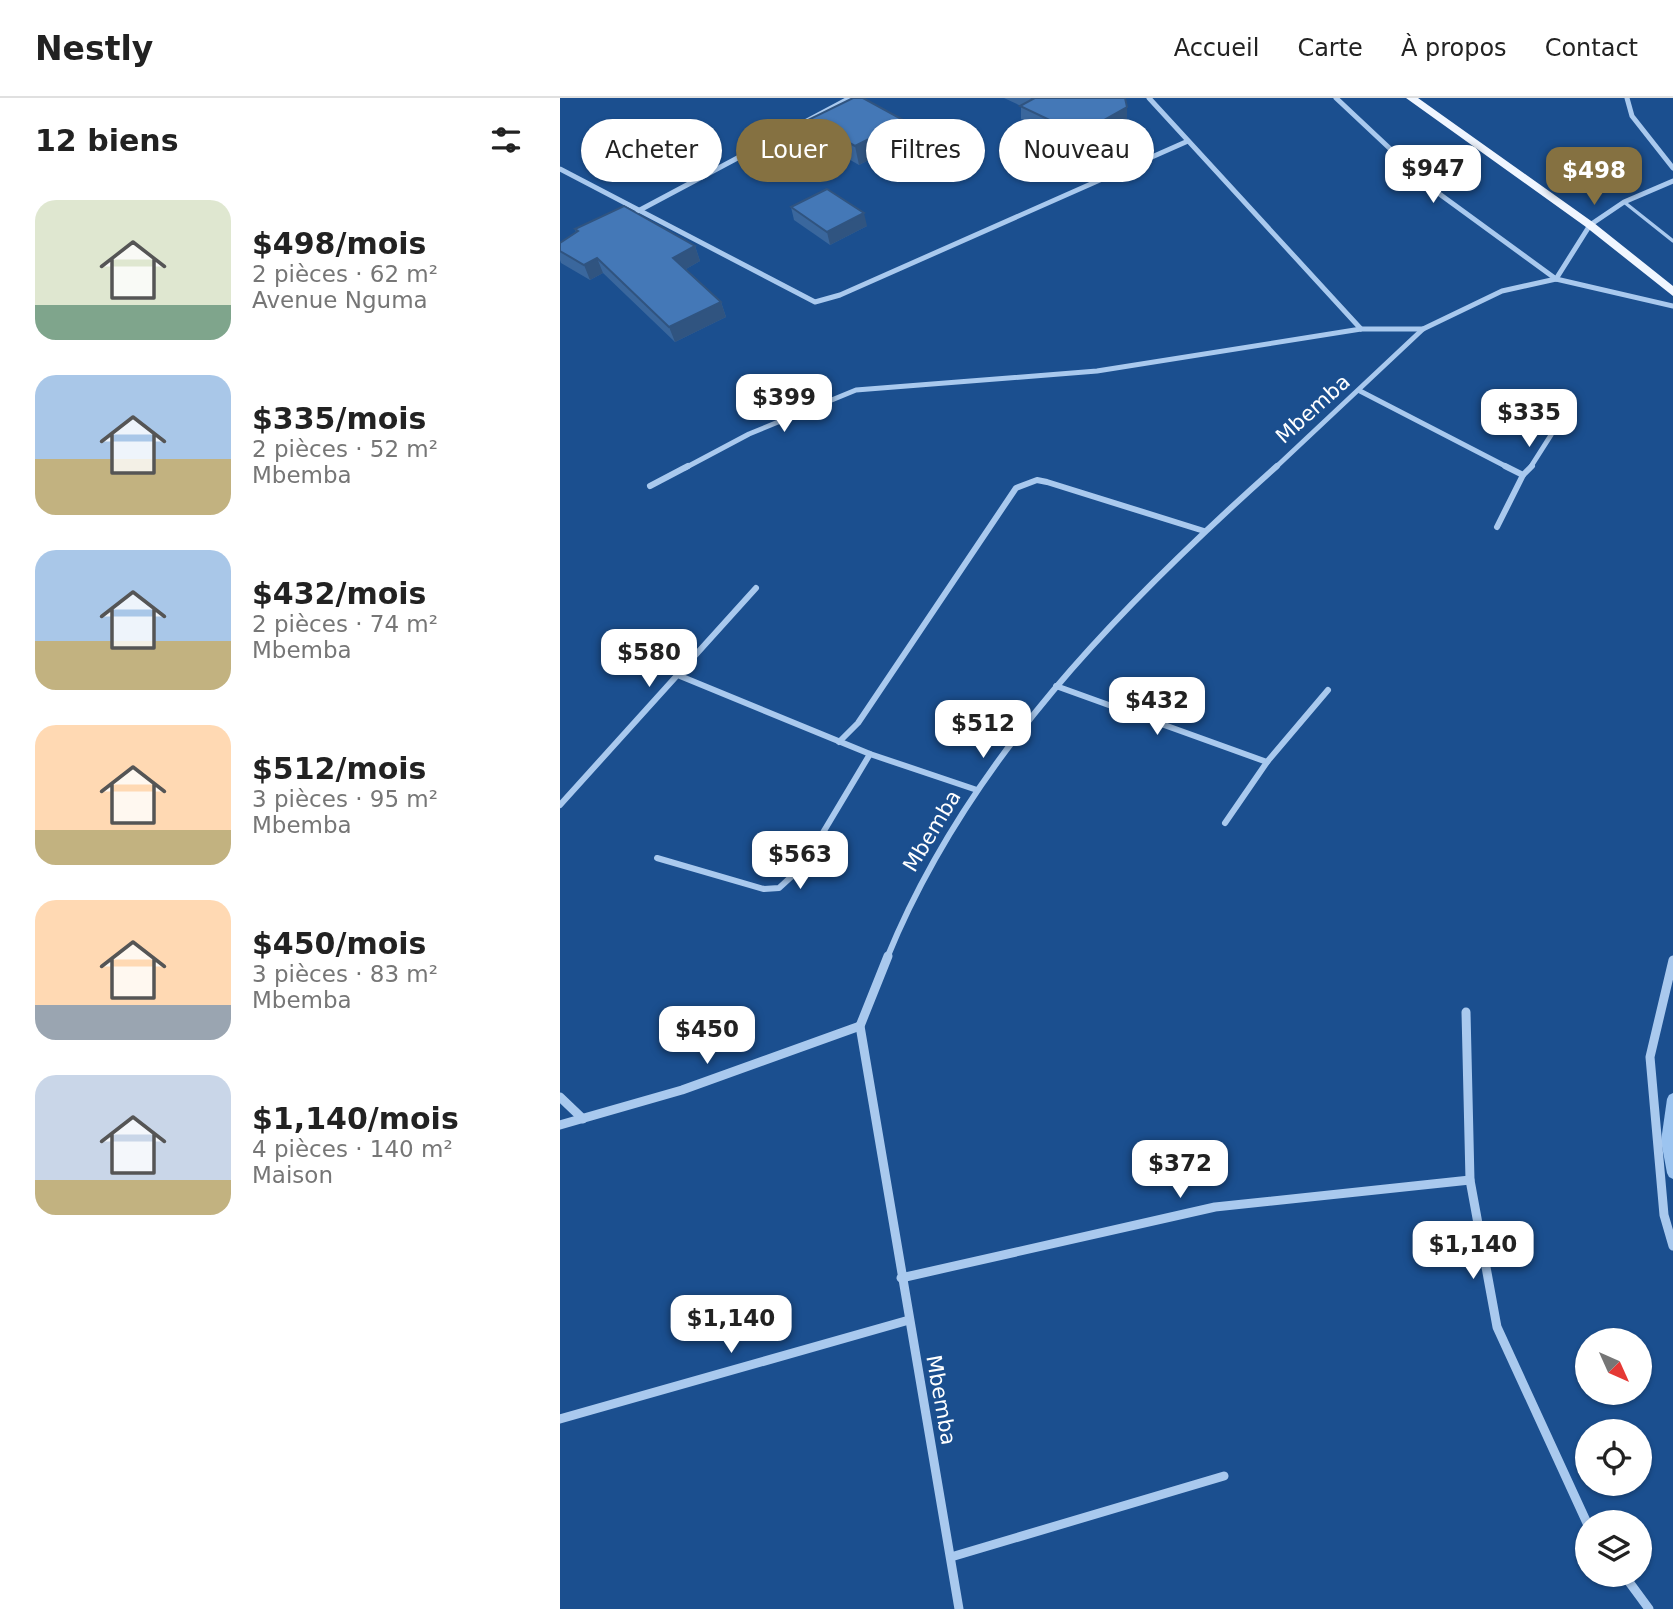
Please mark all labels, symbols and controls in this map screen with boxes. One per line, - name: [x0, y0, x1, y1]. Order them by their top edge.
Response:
- text: Nestly: [35, 29, 153, 68]
- text: Accueil: [1174, 34, 1259, 62]
- text: Carte: [1297, 34, 1363, 62]
- text: À propos: [1401, 34, 1507, 62]
- text: Contact: [1545, 34, 1638, 62]
- chip: Acheter: [581, 119, 722, 182]
- chip: Louer: [736, 119, 852, 182]
- chip: Filtres: [866, 119, 985, 182]
- chip: Nouveau: [999, 119, 1154, 182]
- icon: filters: [487, 121, 525, 159]
- text: 12 biens: [35, 123, 179, 158]
- pin: $947: [1392, 146, 1474, 205]
- pin: $498: [1553, 148, 1635, 207]
- text: $947: [1401, 155, 1465, 181]
- text: $498: [1562, 157, 1626, 183]
- text: $498/mois: [252, 226, 426, 261]
- icon: home: [91, 228, 175, 312]
- text: 2 pièces · 62 m²: [252, 261, 438, 287]
- text: Avenue Nguma: [252, 287, 428, 313]
- street label: Mbemba: [1271, 370, 1355, 448]
- pin: $399: [743, 374, 825, 434]
- text: $399: [752, 384, 816, 410]
- pin: $335: [1488, 390, 1570, 449]
- text: $335: [1497, 399, 1561, 425]
- text: $335/mois: [252, 401, 426, 436]
- icon: home: [91, 403, 175, 487]
- text: 2 pièces · 52 m²: [252, 436, 438, 462]
- text: Mbemba: [252, 462, 352, 488]
- text: $432/mois: [252, 576, 426, 611]
- icon: home: [91, 578, 175, 662]
- text: 2 pièces · 74 m²: [252, 611, 438, 637]
- pin: $580: [608, 630, 690, 689]
- text: Mbemba: [252, 637, 352, 663]
- text: $580: [617, 639, 681, 665]
- pin: $432: [1116, 678, 1198, 737]
- text: $432: [1125, 687, 1189, 713]
- pin: $512: [942, 700, 1024, 760]
- text: $512: [951, 710, 1015, 736]
- text: $512/mois: [252, 751, 426, 786]
- icon: home: [91, 753, 175, 837]
- text: 3 pièces · 95 m²: [252, 786, 438, 812]
- street label: Mbemba: [898, 786, 966, 876]
- text: Mbemba: [252, 812, 352, 838]
- pin: $563: [759, 832, 841, 891]
- text: $563: [768, 841, 832, 867]
- text: $450/mois: [252, 926, 426, 961]
- icon: home: [91, 928, 175, 1012]
- text: 3 pièces · 83 m²: [252, 961, 438, 987]
- text: Mbemba: [252, 987, 352, 1013]
- pin: $450: [666, 1006, 748, 1066]
- text: $450: [675, 1016, 739, 1042]
- text: $1,140/mois: [252, 1101, 459, 1136]
- icon: home: [91, 1103, 175, 1187]
- text: 4 pièces · 140 m²: [252, 1136, 453, 1162]
- pin: $372: [1139, 1140, 1221, 1200]
- text: $372: [1148, 1150, 1212, 1176]
- text: Maison: [252, 1162, 333, 1188]
- pin: $1,140: [1416, 1222, 1530, 1281]
- text: $1,140: [1429, 1231, 1517, 1257]
- pin: $1,140: [674, 1296, 788, 1355]
- text: $1,140: [687, 1305, 775, 1331]
- north arrow: [1575, 1328, 1652, 1405]
- map controls: [1575, 1328, 1652, 1587]
- street label: Mbemba: [921, 1353, 961, 1447]
- button: locate: [1575, 1419, 1652, 1496]
- button: layers: [1575, 1510, 1652, 1587]

